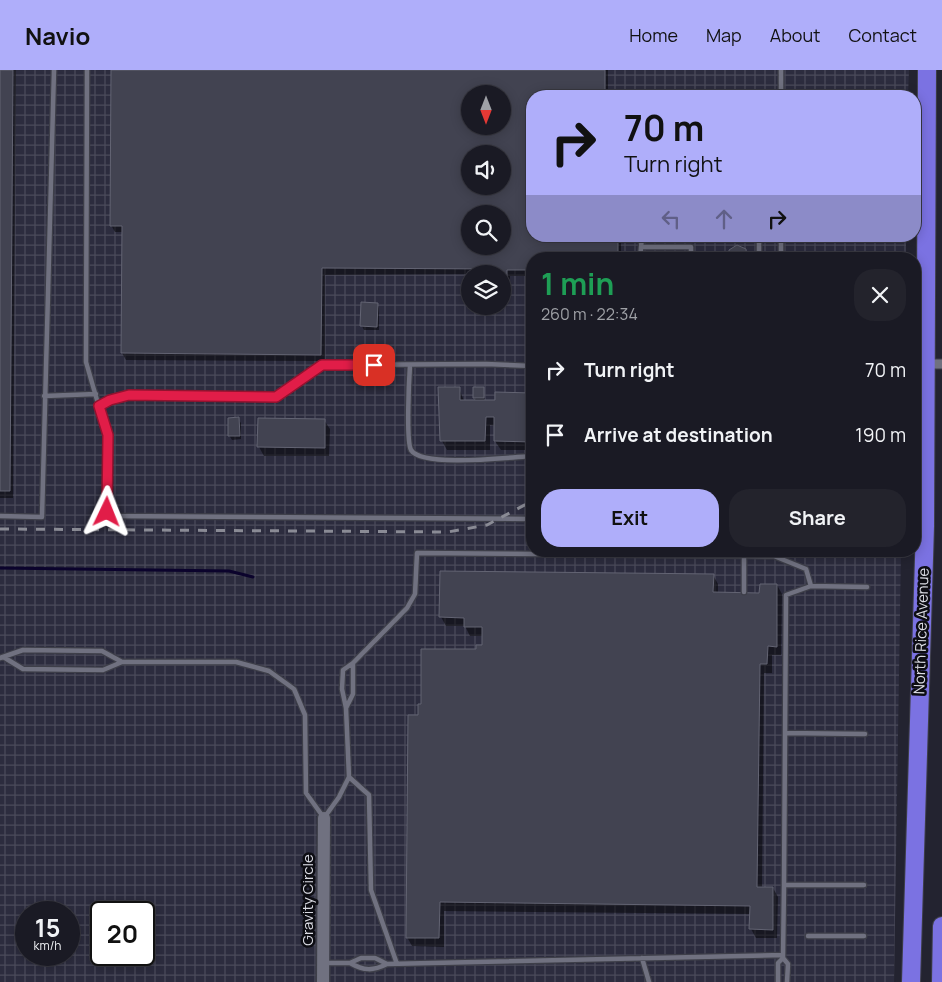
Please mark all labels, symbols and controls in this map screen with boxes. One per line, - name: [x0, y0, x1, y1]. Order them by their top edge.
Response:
- text: Navio: [25, 19, 90, 52]
- text: Home: [629, 23, 678, 47]
- text: Map: [706, 23, 742, 47]
- text: About: [770, 23, 820, 47]
- text: Contact: [848, 23, 917, 47]
- north arrow: [461, 85, 511, 135]
- map controls: [461, 85, 511, 315]
- text: 70 m: [624, 104, 704, 152]
- icon: right: [541, 110, 606, 175]
- button: sound: [461, 145, 511, 195]
- text: Turn right: [624, 149, 722, 179]
- button: search: [461, 205, 511, 255]
- icon: left: [657, 205, 685, 233]
- icon: ahead: [710, 205, 738, 233]
- icon: right: [763, 205, 791, 233]
- text: 1 min: [541, 263, 614, 304]
- button: layers: [461, 265, 511, 315]
- button: close: [854, 269, 906, 321]
- text: 260 m · 22:34: [541, 303, 638, 325]
- pin: [353, 344, 395, 386]
- icon: arrive: [360, 351, 388, 379]
- icon: right: [541, 356, 569, 384]
- text: Turn right: [584, 357, 674, 383]
- text: 70 m: [865, 357, 906, 383]
- icon: arrive: [541, 421, 569, 449]
- text: Arrive at destination: [584, 422, 773, 448]
- text: 190 m: [855, 422, 906, 448]
- position arrow: [80, 485, 132, 537]
- button: Exit: [541, 489, 719, 547]
- button: Share: [729, 489, 906, 547]
- street label: North Rice Avenue: [908, 567, 934, 695]
- street label: Gravity Circle: [297, 854, 318, 946]
- speed limit sign: 20: [90, 901, 155, 966]
- text: 15: [35, 910, 60, 945]
- text: km/h: [34, 937, 61, 954]

